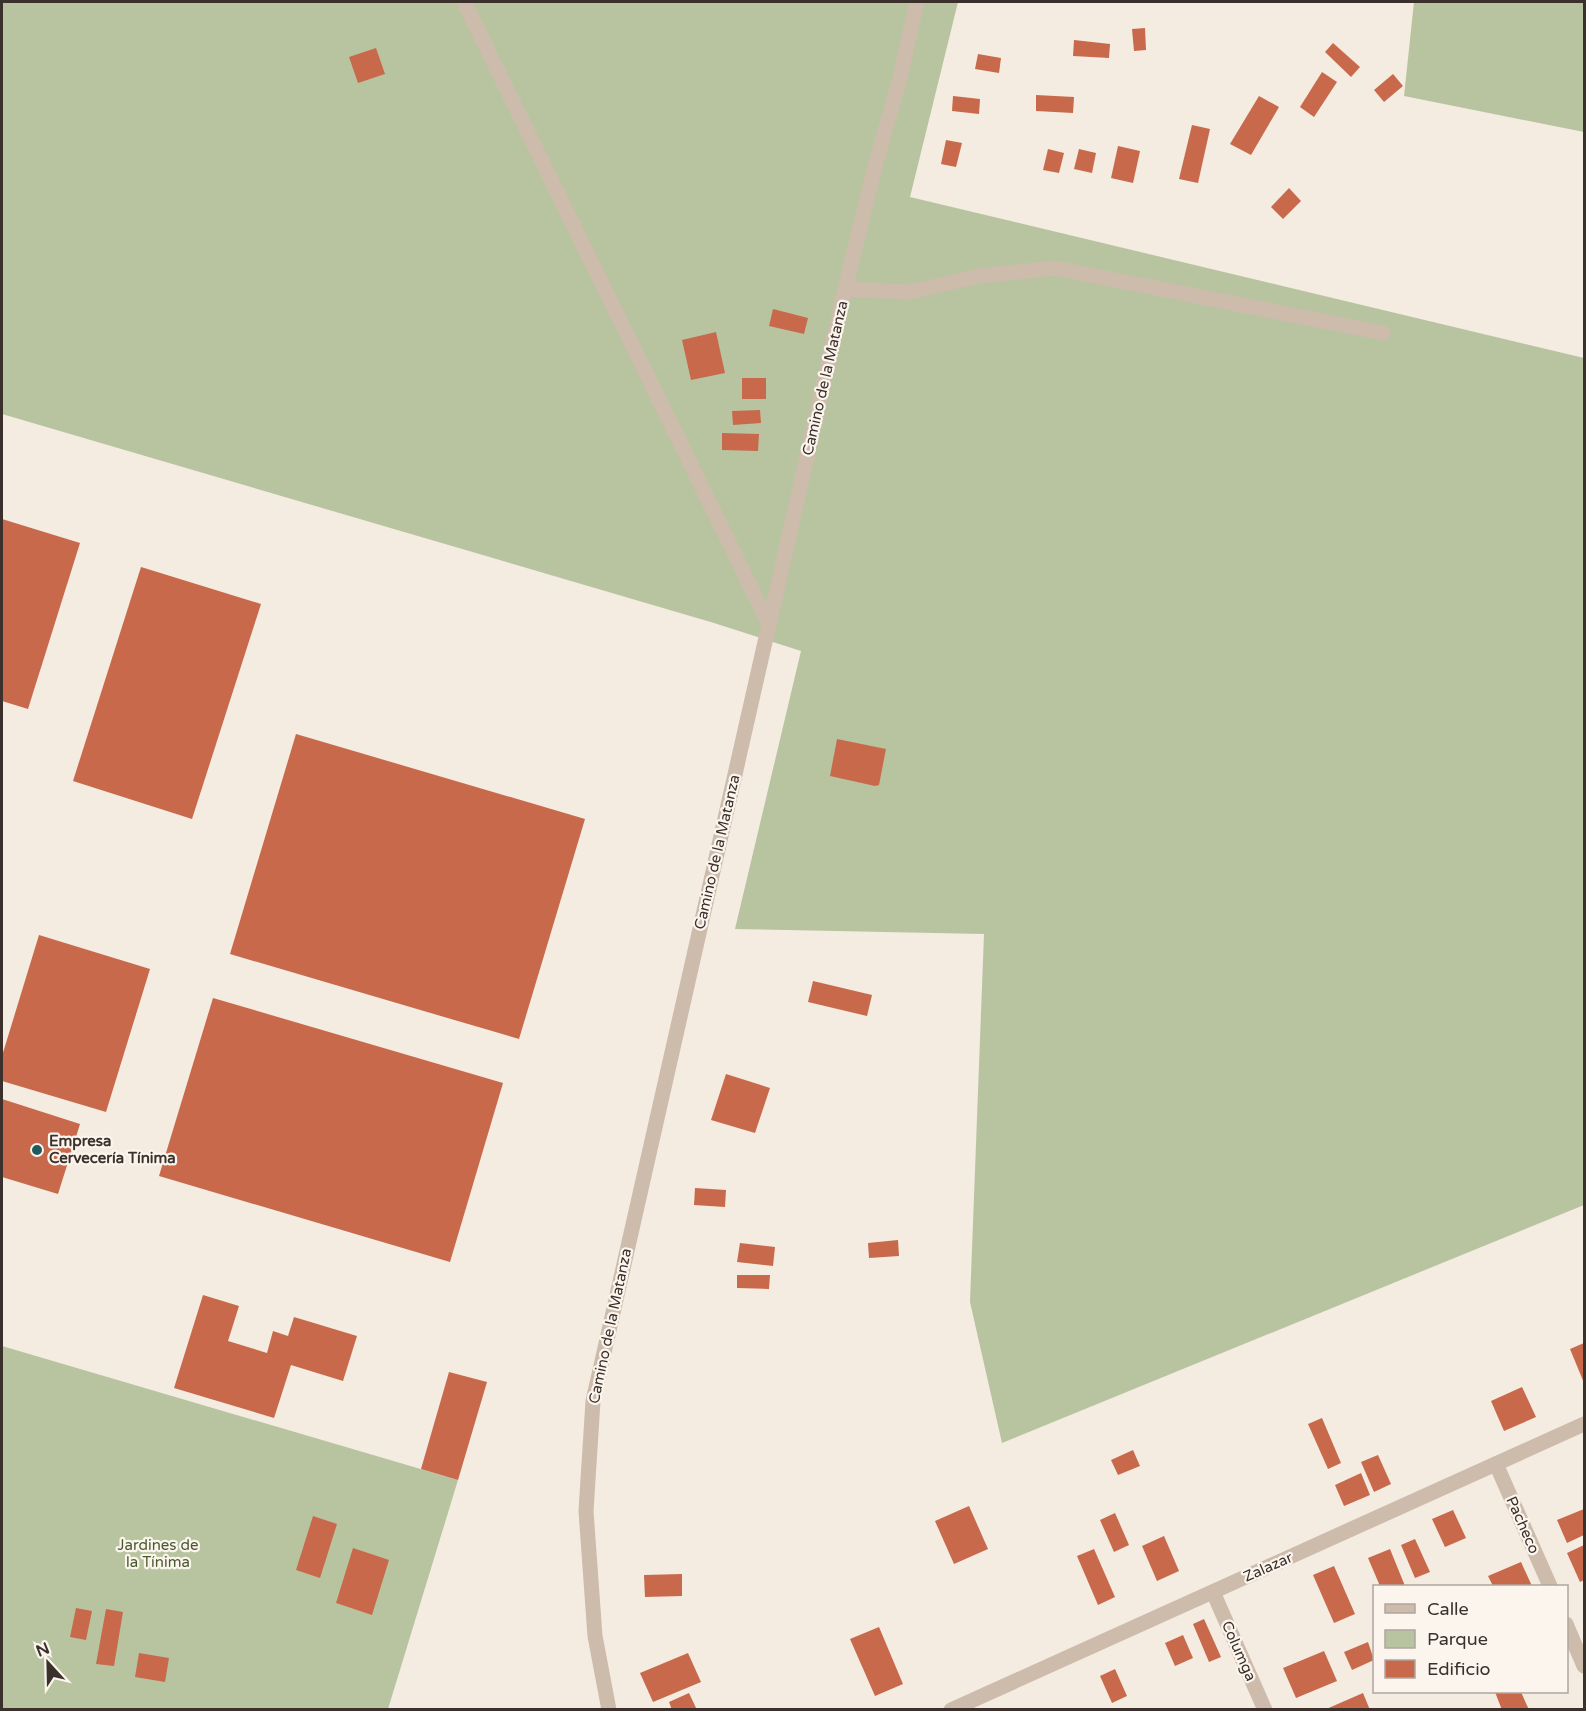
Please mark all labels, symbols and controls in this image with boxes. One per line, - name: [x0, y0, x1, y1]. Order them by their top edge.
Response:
- street label: Camino de la Matanza: [798, 299, 852, 457]
- street label: Camino de la Matanza: [690, 773, 744, 931]
- place label: Empresa Cervecería Tínima: [49, 1132, 176, 1167]
- marker: Empresa Cervecería Tínima: [30, 1143, 44, 1157]
- street label: Camino de la Matanza: [585, 1247, 635, 1405]
- street label: Pacheco: [1502, 1494, 1544, 1556]
- park label: Jardines de la Tínima: [118, 1536, 198, 1571]
- street label: Zalazar: [1241, 1548, 1296, 1586]
- legend: [1373, 1585, 1568, 1693]
- text: Calle: [1427, 1598, 1469, 1620]
- street label: Columga: [1218, 1618, 1260, 1684]
- text: Parque: [1427, 1628, 1488, 1650]
- north arrow: [18, 1633, 78, 1693]
- text: N: [33, 1638, 52, 1662]
- text: Edificio: [1427, 1658, 1491, 1680]

